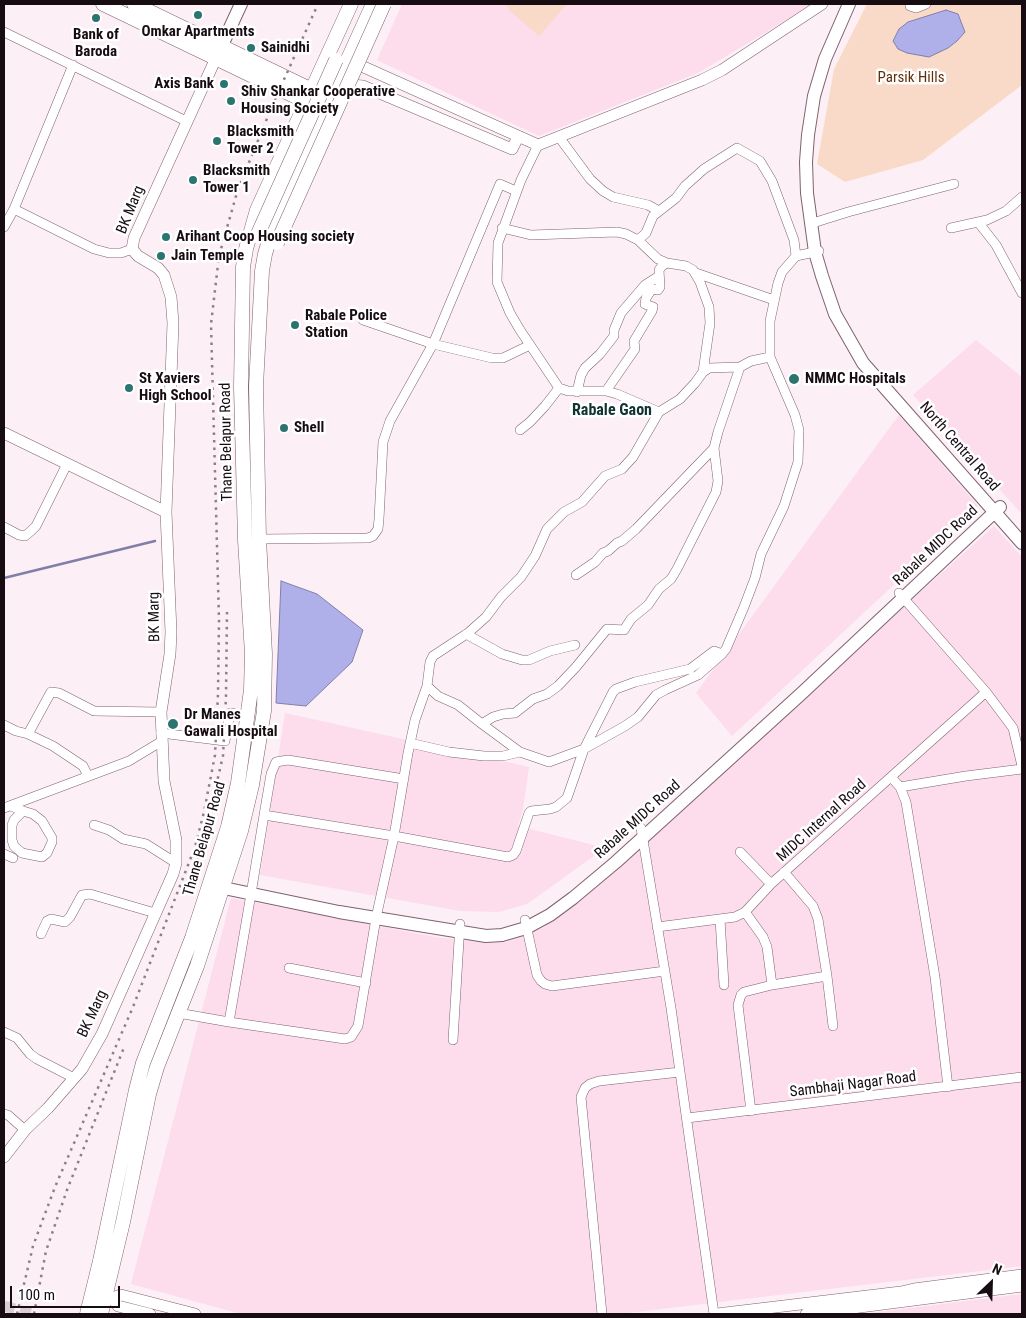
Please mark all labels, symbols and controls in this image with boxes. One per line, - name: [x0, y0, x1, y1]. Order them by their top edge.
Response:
- marker: Omkar Apartments: [192, 9, 204, 21]
- marker: Bank of Baroda: [90, 12, 102, 24]
- place label: Omkar Apartments: [142, 23, 254, 41]
- place label: Bank of Baroda: [73, 26, 119, 61]
- place label: Sainidhi: [261, 39, 310, 57]
- marker: Sainidhi: [245, 42, 257, 54]
- park label: Parsik Hills: [878, 69, 944, 87]
- place label: Axis Bank: [154, 75, 214, 93]
- marker: Axis Bank: [218, 78, 230, 90]
- place label: Shiv Shankar Cooperative Housing Society: [241, 83, 395, 118]
- marker: Shiv Shankar Cooperative Housing Society: [225, 95, 237, 107]
- place label: Blacksmith Tower 2: [227, 123, 294, 158]
- marker: Blacksmith Tower 2: [211, 135, 223, 147]
- place label: Blacksmith Tower 1: [203, 162, 270, 197]
- marker: Blacksmith Tower 1: [187, 174, 199, 186]
- street label: BK Marg: [113, 183, 149, 237]
- place label: Arihant Coop Housing society: [176, 228, 354, 246]
- marker: Arihant Coop Housing society: [160, 231, 172, 243]
- place label: Jain Temple: [171, 247, 244, 265]
- marker: Jain Temple: [155, 250, 167, 262]
- place label: Rabale Police Station: [305, 307, 387, 342]
- marker: Rabale Police Station: [289, 319, 301, 331]
- place label: St Xaviers High School: [139, 370, 211, 405]
- place label: NMMC Hospitals: [805, 370, 906, 388]
- marker: NMMC Hospitals: [787, 372, 801, 386]
- marker: St Xaviers High School: [123, 382, 135, 394]
- street label: Thane Belapur Road: [217, 383, 237, 501]
- street label: North Central Road: [915, 399, 1003, 495]
- district label: Rabale Gaon: [572, 401, 652, 421]
- place label: Shell: [294, 419, 324, 437]
- marker: Shell: [278, 422, 290, 434]
- street label: Rabale MIDC Road: [890, 502, 982, 590]
- street label: BK Marg: [146, 592, 164, 642]
- place label: Dr Manes Gawali Hospital: [184, 706, 278, 741]
- marker: Dr Manes Gawali Hospital: [166, 717, 180, 731]
- street label: MIDC Internal Road: [774, 776, 870, 866]
- street label: Rabale MIDC Road: [591, 777, 685, 863]
- street label: Thane Belapur Road: [180, 780, 230, 898]
- street label: BK Marg: [74, 987, 112, 1041]
- street label: Sambhaji Nagar Road: [789, 1068, 917, 1102]
- north arrow: [966, 1258, 1016, 1308]
- text: N: [990, 1260, 1004, 1278]
- scale bar: [12, 1276, 122, 1308]
- text: 100 m: [18, 1286, 55, 1304]

